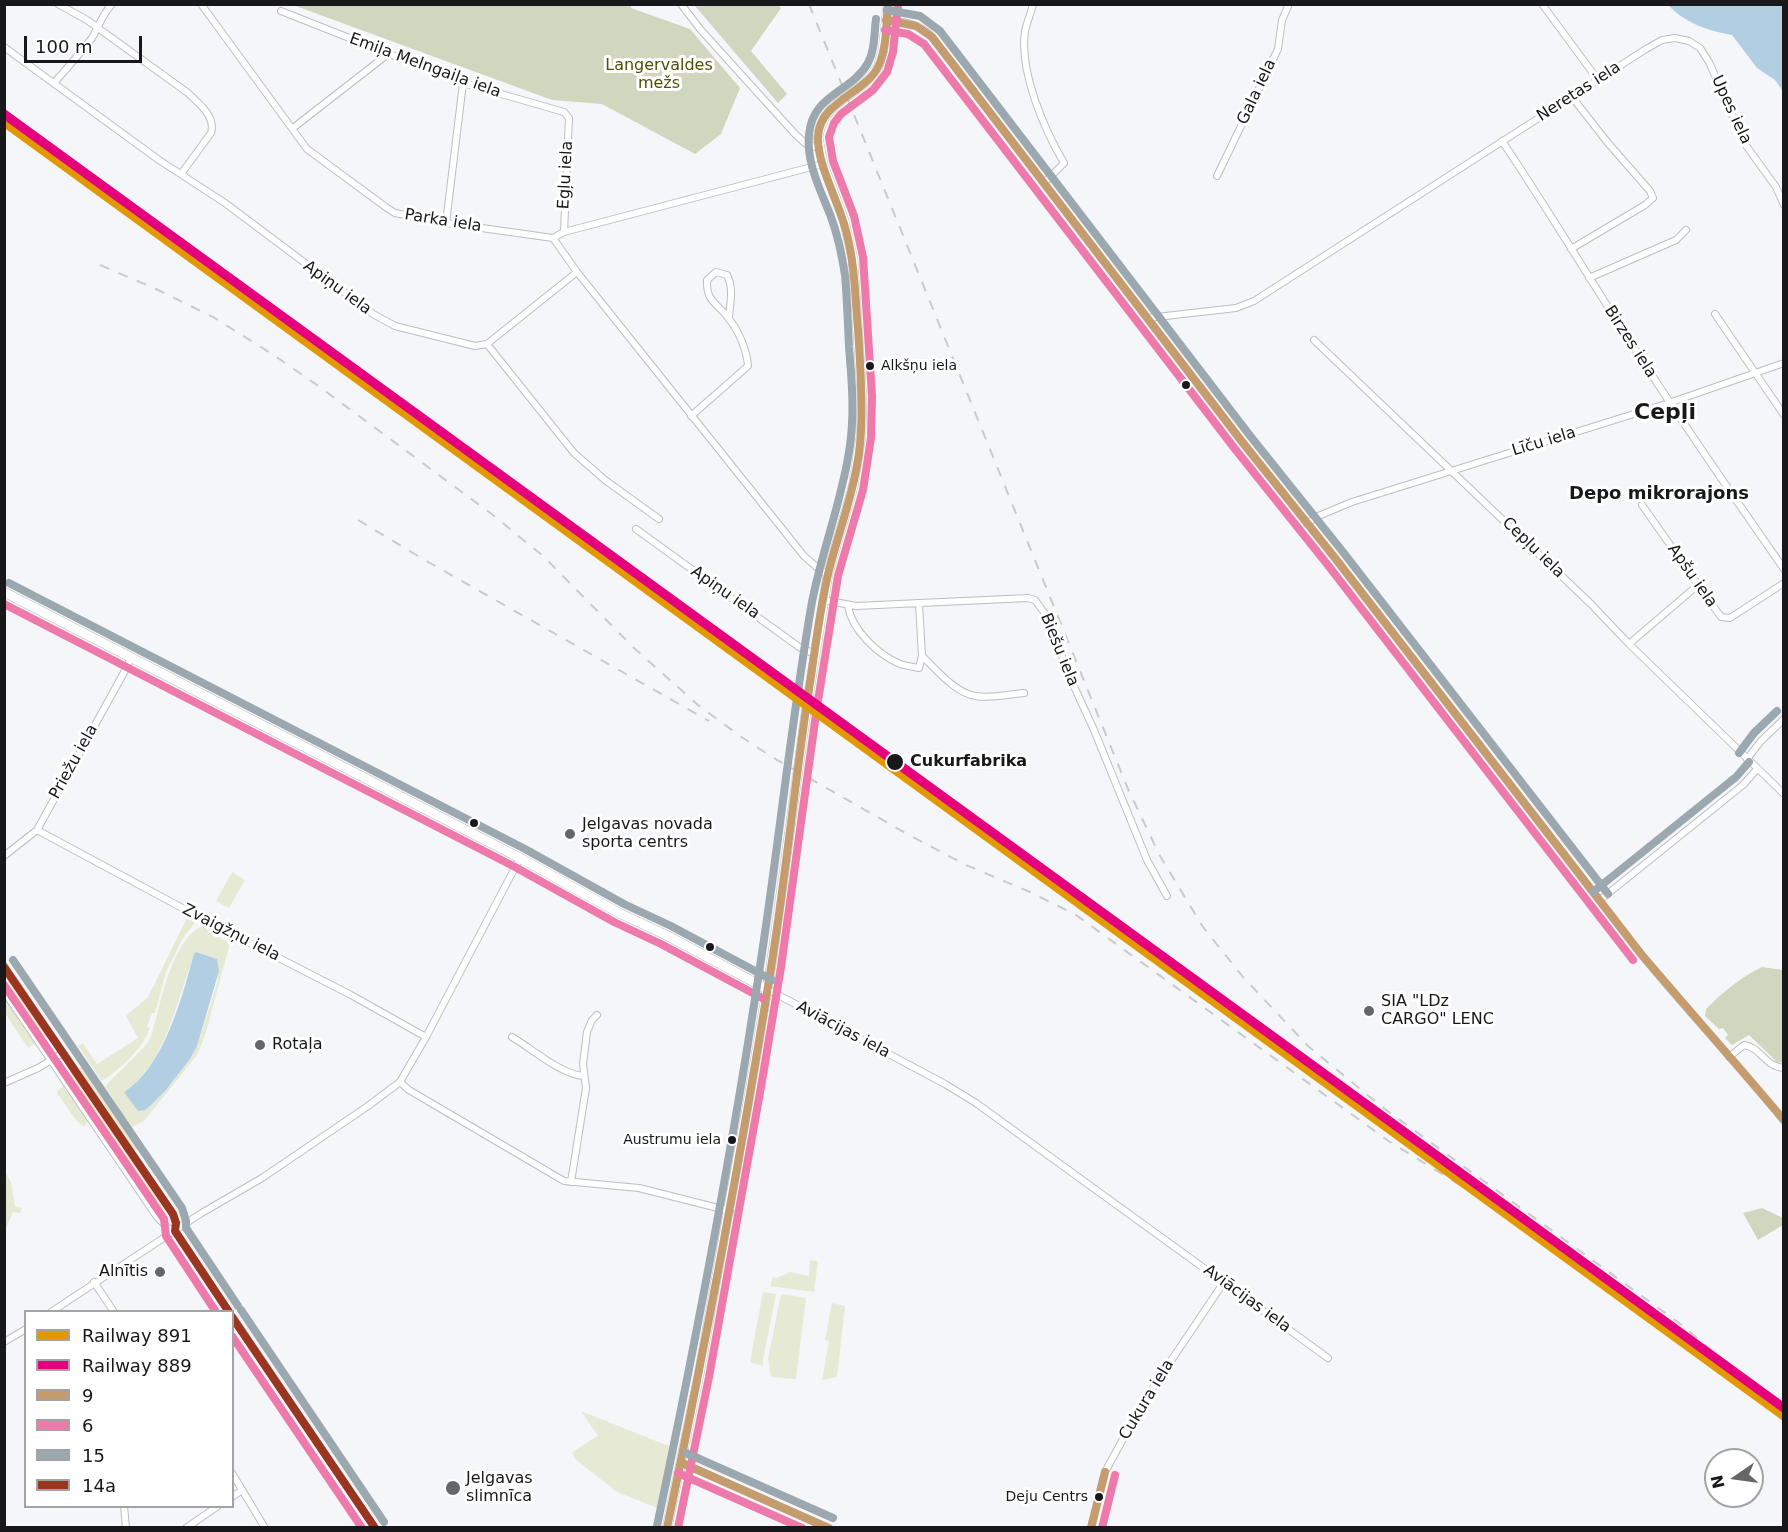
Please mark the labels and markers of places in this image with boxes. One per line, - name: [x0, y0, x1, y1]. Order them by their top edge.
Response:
- place label: Alkšņu iela: [881, 358, 957, 374]
- marker: Alkšņu iela: [864, 360, 876, 372]
- unlabelled marker: [1180, 379, 1192, 391]
- marker: Cukurfabrika: [885, 752, 905, 772]
- place label: Cukurfabrika: [910, 752, 1027, 772]
- place label: Jelgavas novada sporta centrs: [582, 815, 713, 853]
- unlabelled marker: [468, 817, 480, 829]
- marker: Jelgavas novada sporta centrs: [563, 827, 577, 841]
- unlabelled marker: [704, 941, 716, 953]
- place label: SIA "LDz CARGO" LENC: [1381, 992, 1494, 1030]
- marker: SIA "LDz CARGO" LENC: [1362, 1004, 1376, 1018]
- place label: Rotaļa: [272, 1035, 323, 1055]
- marker: Rotaļa: [253, 1038, 267, 1052]
- place label: Austrumu iela: [623, 1132, 721, 1148]
- marker: Austrumu iela: [726, 1134, 738, 1146]
- place label: Alnītis: [99, 1262, 148, 1282]
- marker: Alnītis: [153, 1265, 167, 1279]
- place label: Jelgavas slimnīca: [466, 1469, 533, 1507]
- marker: Jelgavas slimnīca: [444, 1479, 462, 1497]
- place label: Deju Centrs: [1006, 1489, 1088, 1505]
- marker: Deju Centrs: [1093, 1491, 1105, 1503]

